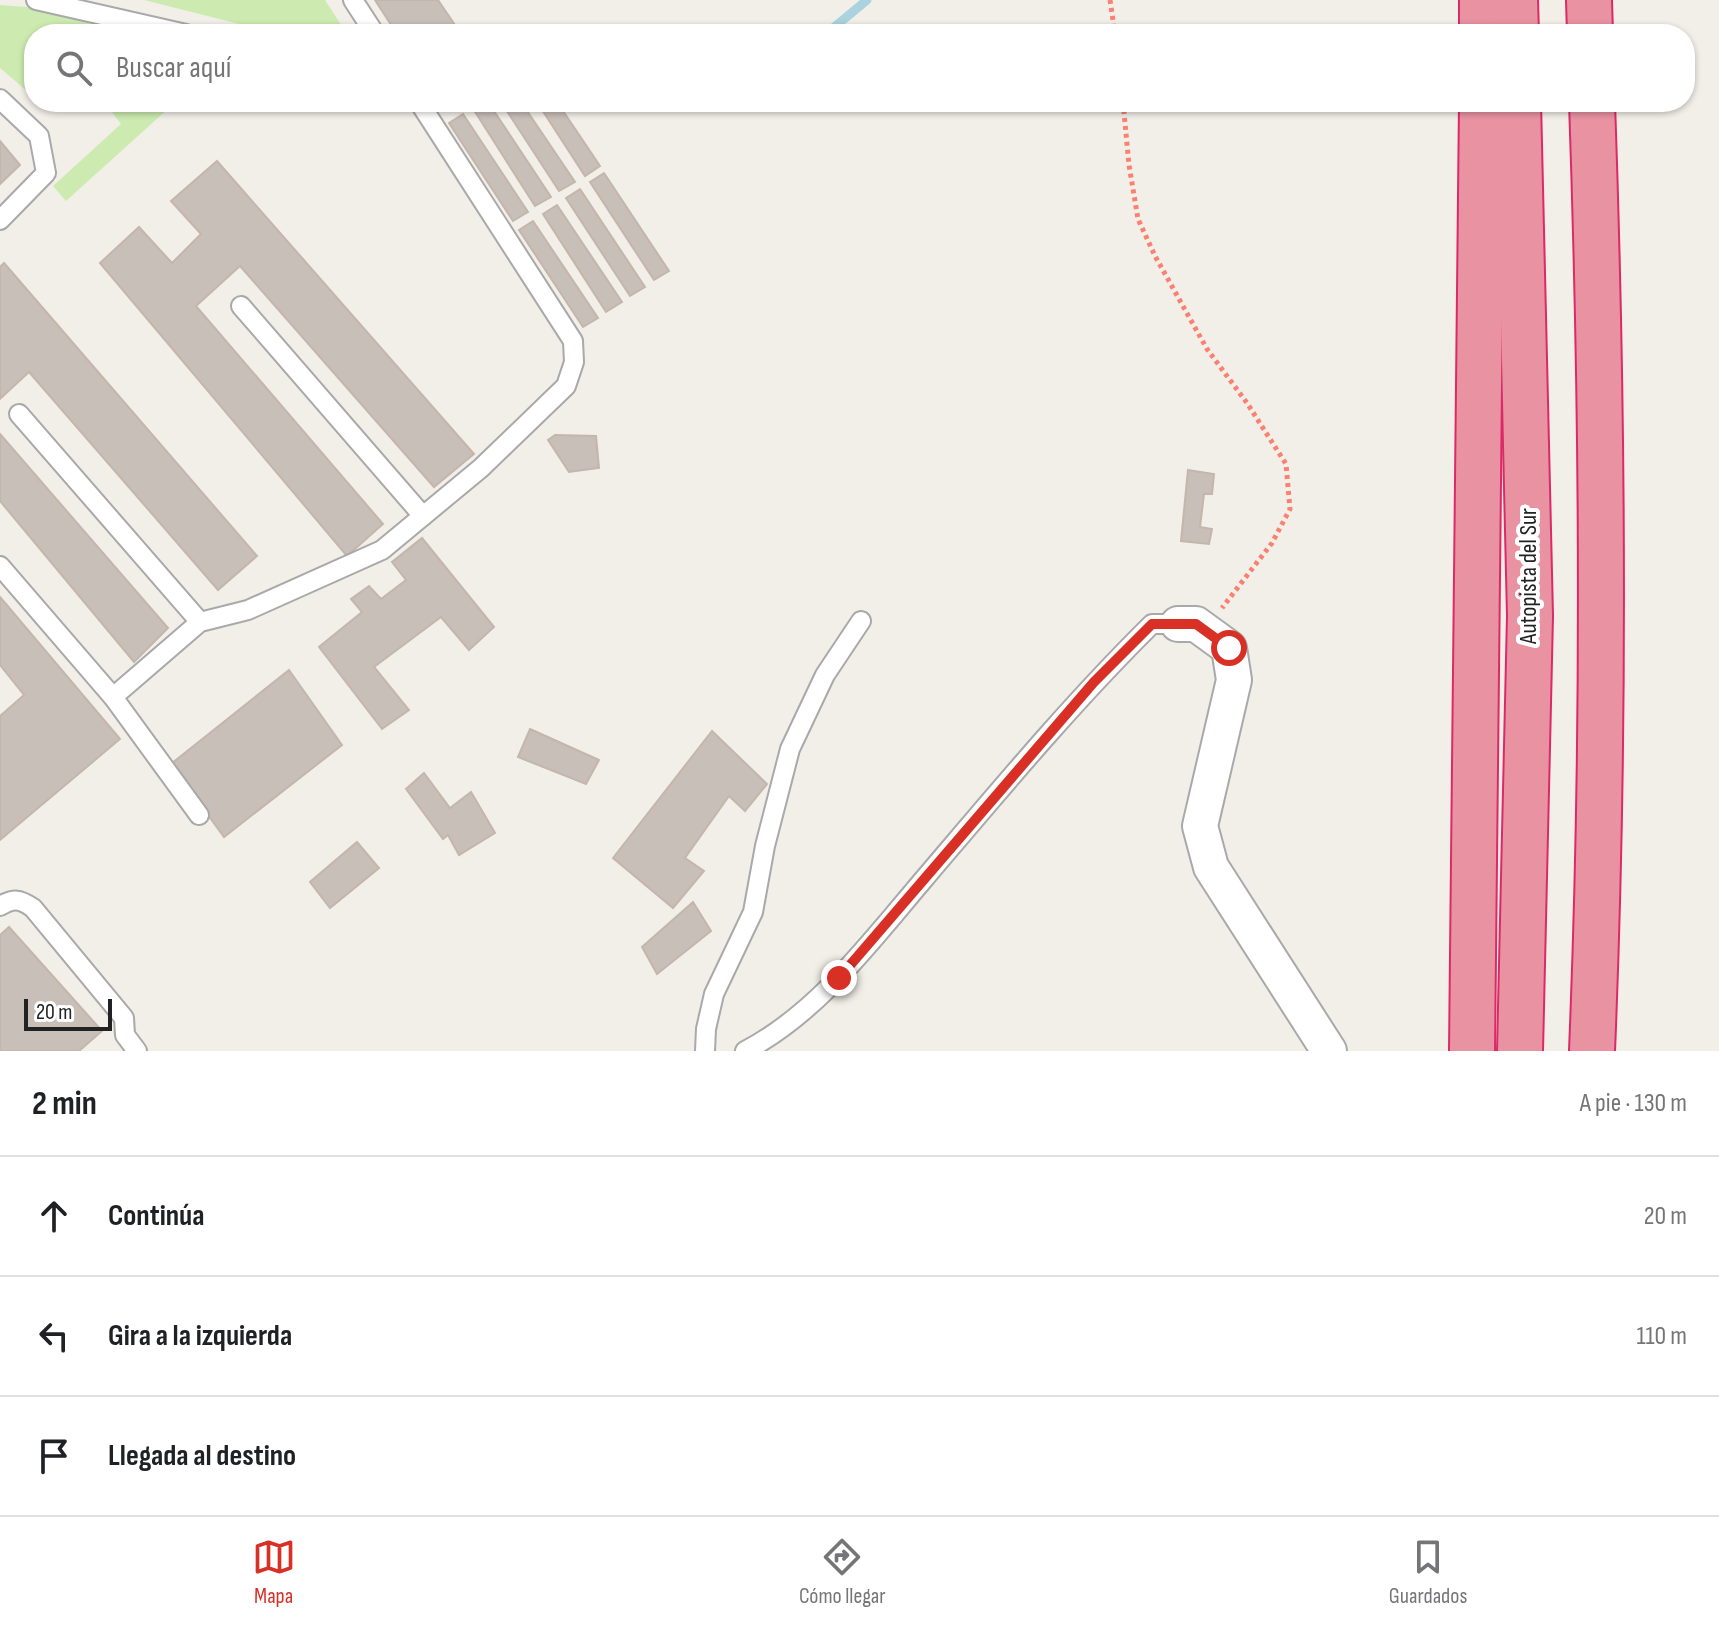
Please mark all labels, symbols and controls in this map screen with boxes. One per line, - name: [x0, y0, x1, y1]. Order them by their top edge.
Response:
- search box: [24, 24, 1695, 112]
- icon: search: [52, 46, 96, 90]
- text: Buscar aquí: [116, 50, 231, 86]
- street label: Autopista del Sur: [1514, 508, 1543, 645]
- route start: [1211, 630, 1247, 666]
- route end: [821, 960, 857, 996]
- scale bar: [24, 995, 112, 1031]
- text: 20 m: [36, 999, 73, 1026]
- text: 2 min: [32, 1083, 97, 1124]
- text: A pie · 130 m: [1580, 1088, 1687, 1119]
- icon: ahead: [32, 1194, 76, 1238]
- text: Continúa: [108, 1198, 204, 1234]
- text: 20 m: [1644, 1201, 1687, 1232]
- icon: left: [32, 1314, 76, 1358]
- text: Gira a la izquierda: [108, 1318, 292, 1354]
- text: 110 m: [1636, 1321, 1687, 1352]
- icon: arrive: [32, 1434, 76, 1478]
- text: Llegada al destino: [108, 1438, 296, 1474]
- tab: Mapa: [252, 1535, 296, 1610]
- tab: Cómo llegar: [799, 1535, 886, 1610]
- tab: Guardados: [1389, 1535, 1467, 1610]

